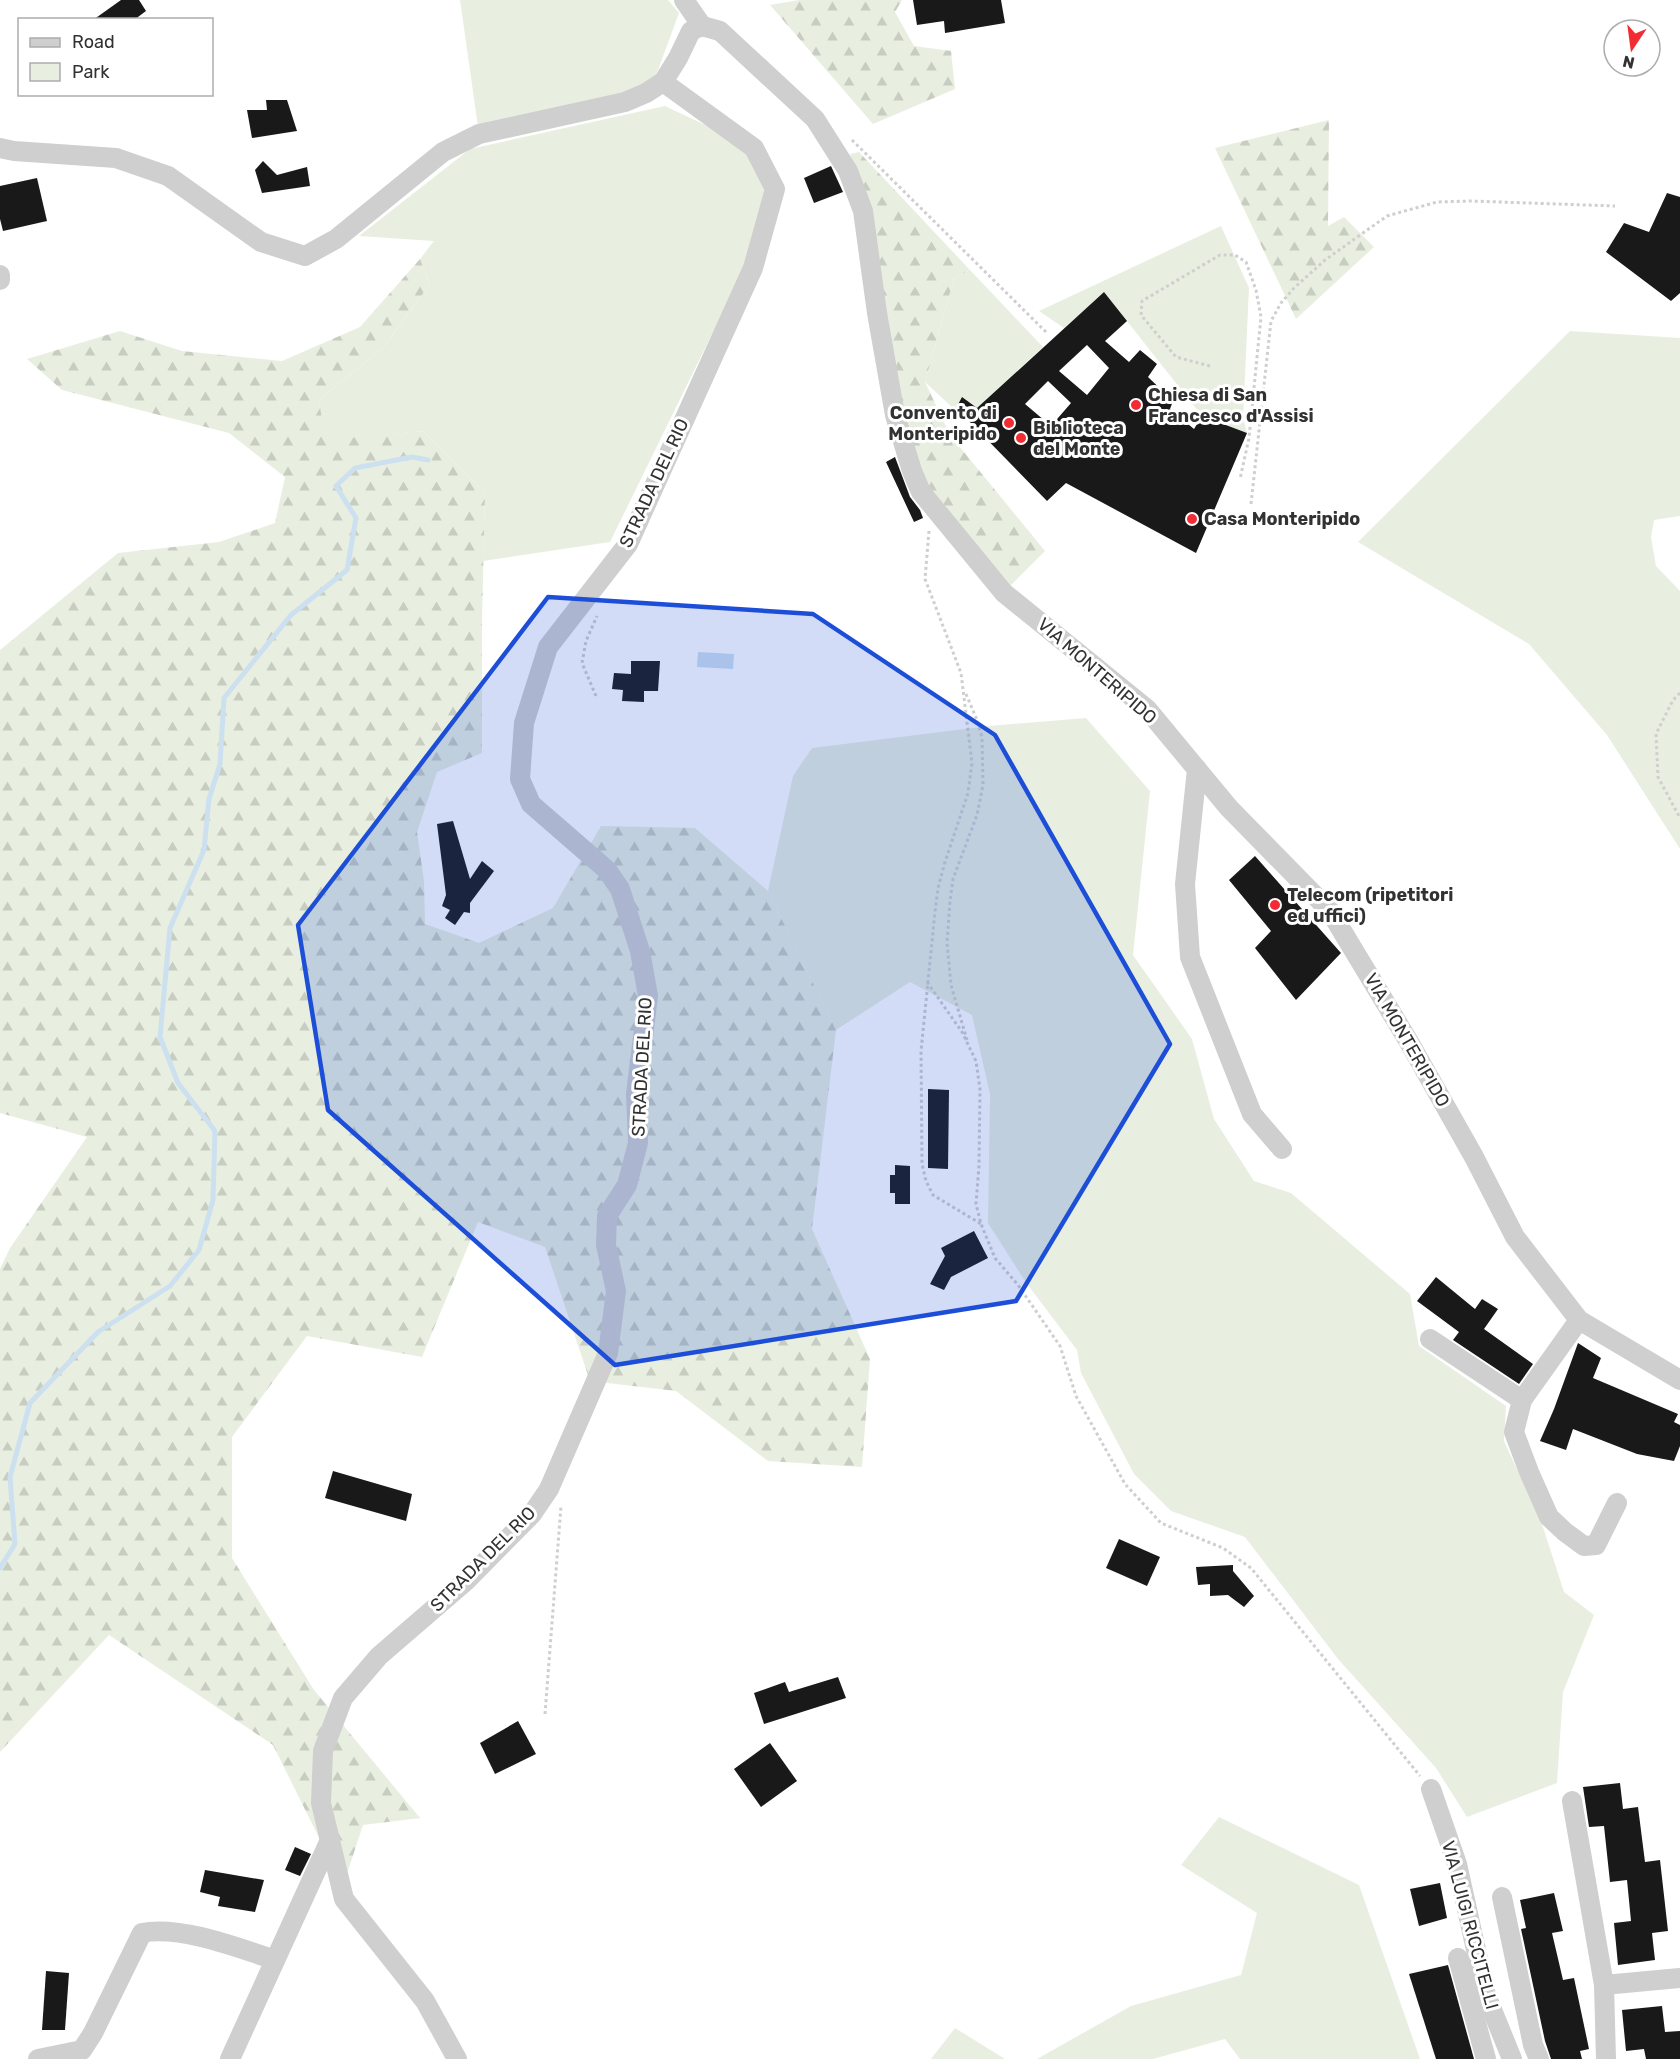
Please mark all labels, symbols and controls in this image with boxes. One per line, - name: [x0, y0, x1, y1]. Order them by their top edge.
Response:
- legend: [18, 18, 213, 96]
- north arrow: [1602, 18, 1662, 78]
- text: Road: [72, 31, 115, 53]
- text: N: [1621, 52, 1636, 73]
- text: Park: [72, 61, 110, 83]
- place label: Chiesa di San Francesco d'Assisi: [1148, 384, 1314, 427]
- marker: Chiesa di San Francesco d'Assisi: [1129, 398, 1143, 412]
- place label: Convento di Monteripido: [888, 402, 997, 445]
- street label: STRADA DEL RIO: [614, 415, 694, 551]
- marker: Convento di Monteripido: [1002, 416, 1016, 430]
- place label: Biblioteca del Monte: [1033, 417, 1124, 460]
- marker: Biblioteca del Monte: [1014, 431, 1028, 445]
- place label: Casa Monteripido: [1204, 508, 1360, 530]
- marker: Casa Monteripido: [1185, 512, 1199, 526]
- street label: VIA MONTERIPIDO: [1033, 613, 1161, 729]
- place label: Telecom (ripetitori ed uffici): [1287, 884, 1453, 927]
- marker: Telecom (ripetitori ed uffici): [1268, 898, 1282, 912]
- street label: VIA MONTERIPIDO: [1360, 969, 1454, 1111]
- street label: STRADA DEL RIO: [627, 997, 657, 1137]
- street label: STRADA DEL RIO: [426, 1502, 540, 1616]
- street label: VIA LUIGI RICCITELLI: [1437, 1838, 1503, 2012]

